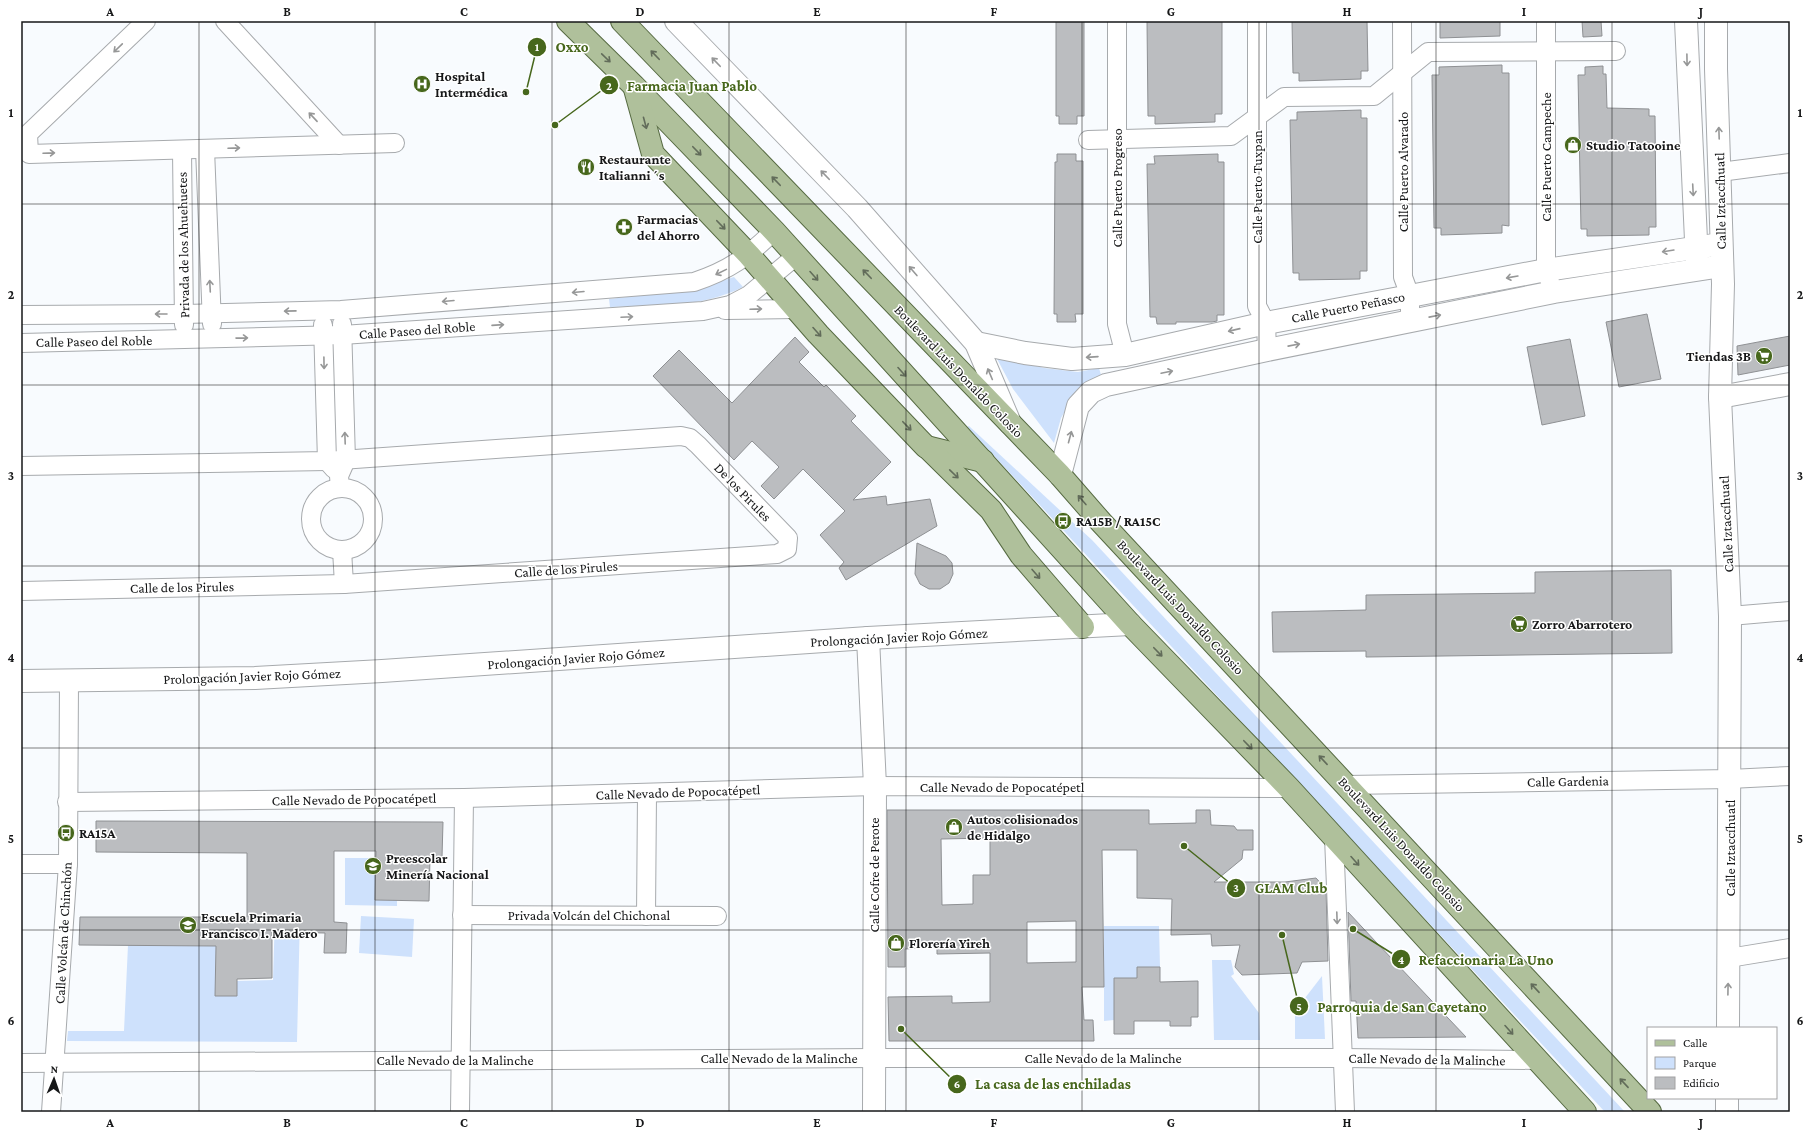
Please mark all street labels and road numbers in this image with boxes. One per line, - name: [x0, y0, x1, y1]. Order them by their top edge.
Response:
- street label: Calle Puerto Campeche: [1538, 92, 1554, 222]
- street label: Calle Puerto Alvarado: [1395, 112, 1411, 232]
- street label: Calle Puerto Progreso: [1109, 128, 1125, 248]
- street label: Calle Puerto Tuxpan: [1249, 130, 1265, 244]
- street label: Calle Iztaccíhuatl: [1711, 152, 1729, 250]
- street label: Privada de los Ahuehuetes: [174, 172, 192, 318]
- street label: Calle Puerto Peñasco: [1290, 288, 1406, 326]
- street label: Boulevard Luis Donaldo Colosio: [891, 301, 1027, 441]
- street label: Calle Paseo del Roble: [358, 318, 476, 342]
- street label: Calle Paseo del Roble: [36, 332, 152, 350]
- street label: De los Pirules: [711, 459, 775, 525]
- street label: Calle Iztaccíhuatl: [1715, 475, 1737, 573]
- street label: Boulevard Luis Donaldo Colosio: [1114, 536, 1248, 678]
- street label: Calle de los Pirules: [514, 557, 618, 581]
- street label: Calle de los Pirules: [130, 578, 234, 596]
- street label: Prolongación Javier Rojo Gómez: [810, 624, 988, 651]
- street label: Prolongación Javier Rojo Gómez: [487, 644, 665, 673]
- street label: Prolongación Javier Rojo Gómez: [163, 665, 341, 688]
- street label: Calle Gardenia: [1527, 772, 1610, 790]
- street label: Boulevard Luis Donaldo Colosio: [1335, 773, 1469, 915]
- street label: Calle Nevado de Popocatépetl: [920, 779, 1085, 795]
- street label: Calle Nevado de Popocatépetl: [595, 781, 761, 803]
- street label: Calle Nevado de Popocatépetl: [271, 790, 437, 808]
- street label: Calle Iztaccíhuatl: [1722, 799, 1738, 896]
- street label: Calle Cofre de Perote: [866, 818, 882, 932]
- street label: Calle Volcán de Chinchón: [51, 861, 75, 1004]
- street label: Privada Volcán del Chichonal: [508, 907, 671, 923]
- street label: Calle Nevado de la Malinche: [700, 1050, 858, 1066]
- street label: Calle Nevado de la Malinche: [1024, 1050, 1182, 1066]
- street label: Calle Nevado de la Malinche: [1348, 1050, 1506, 1068]
- street label: Calle Nevado de la Malinche: [376, 1052, 534, 1068]

